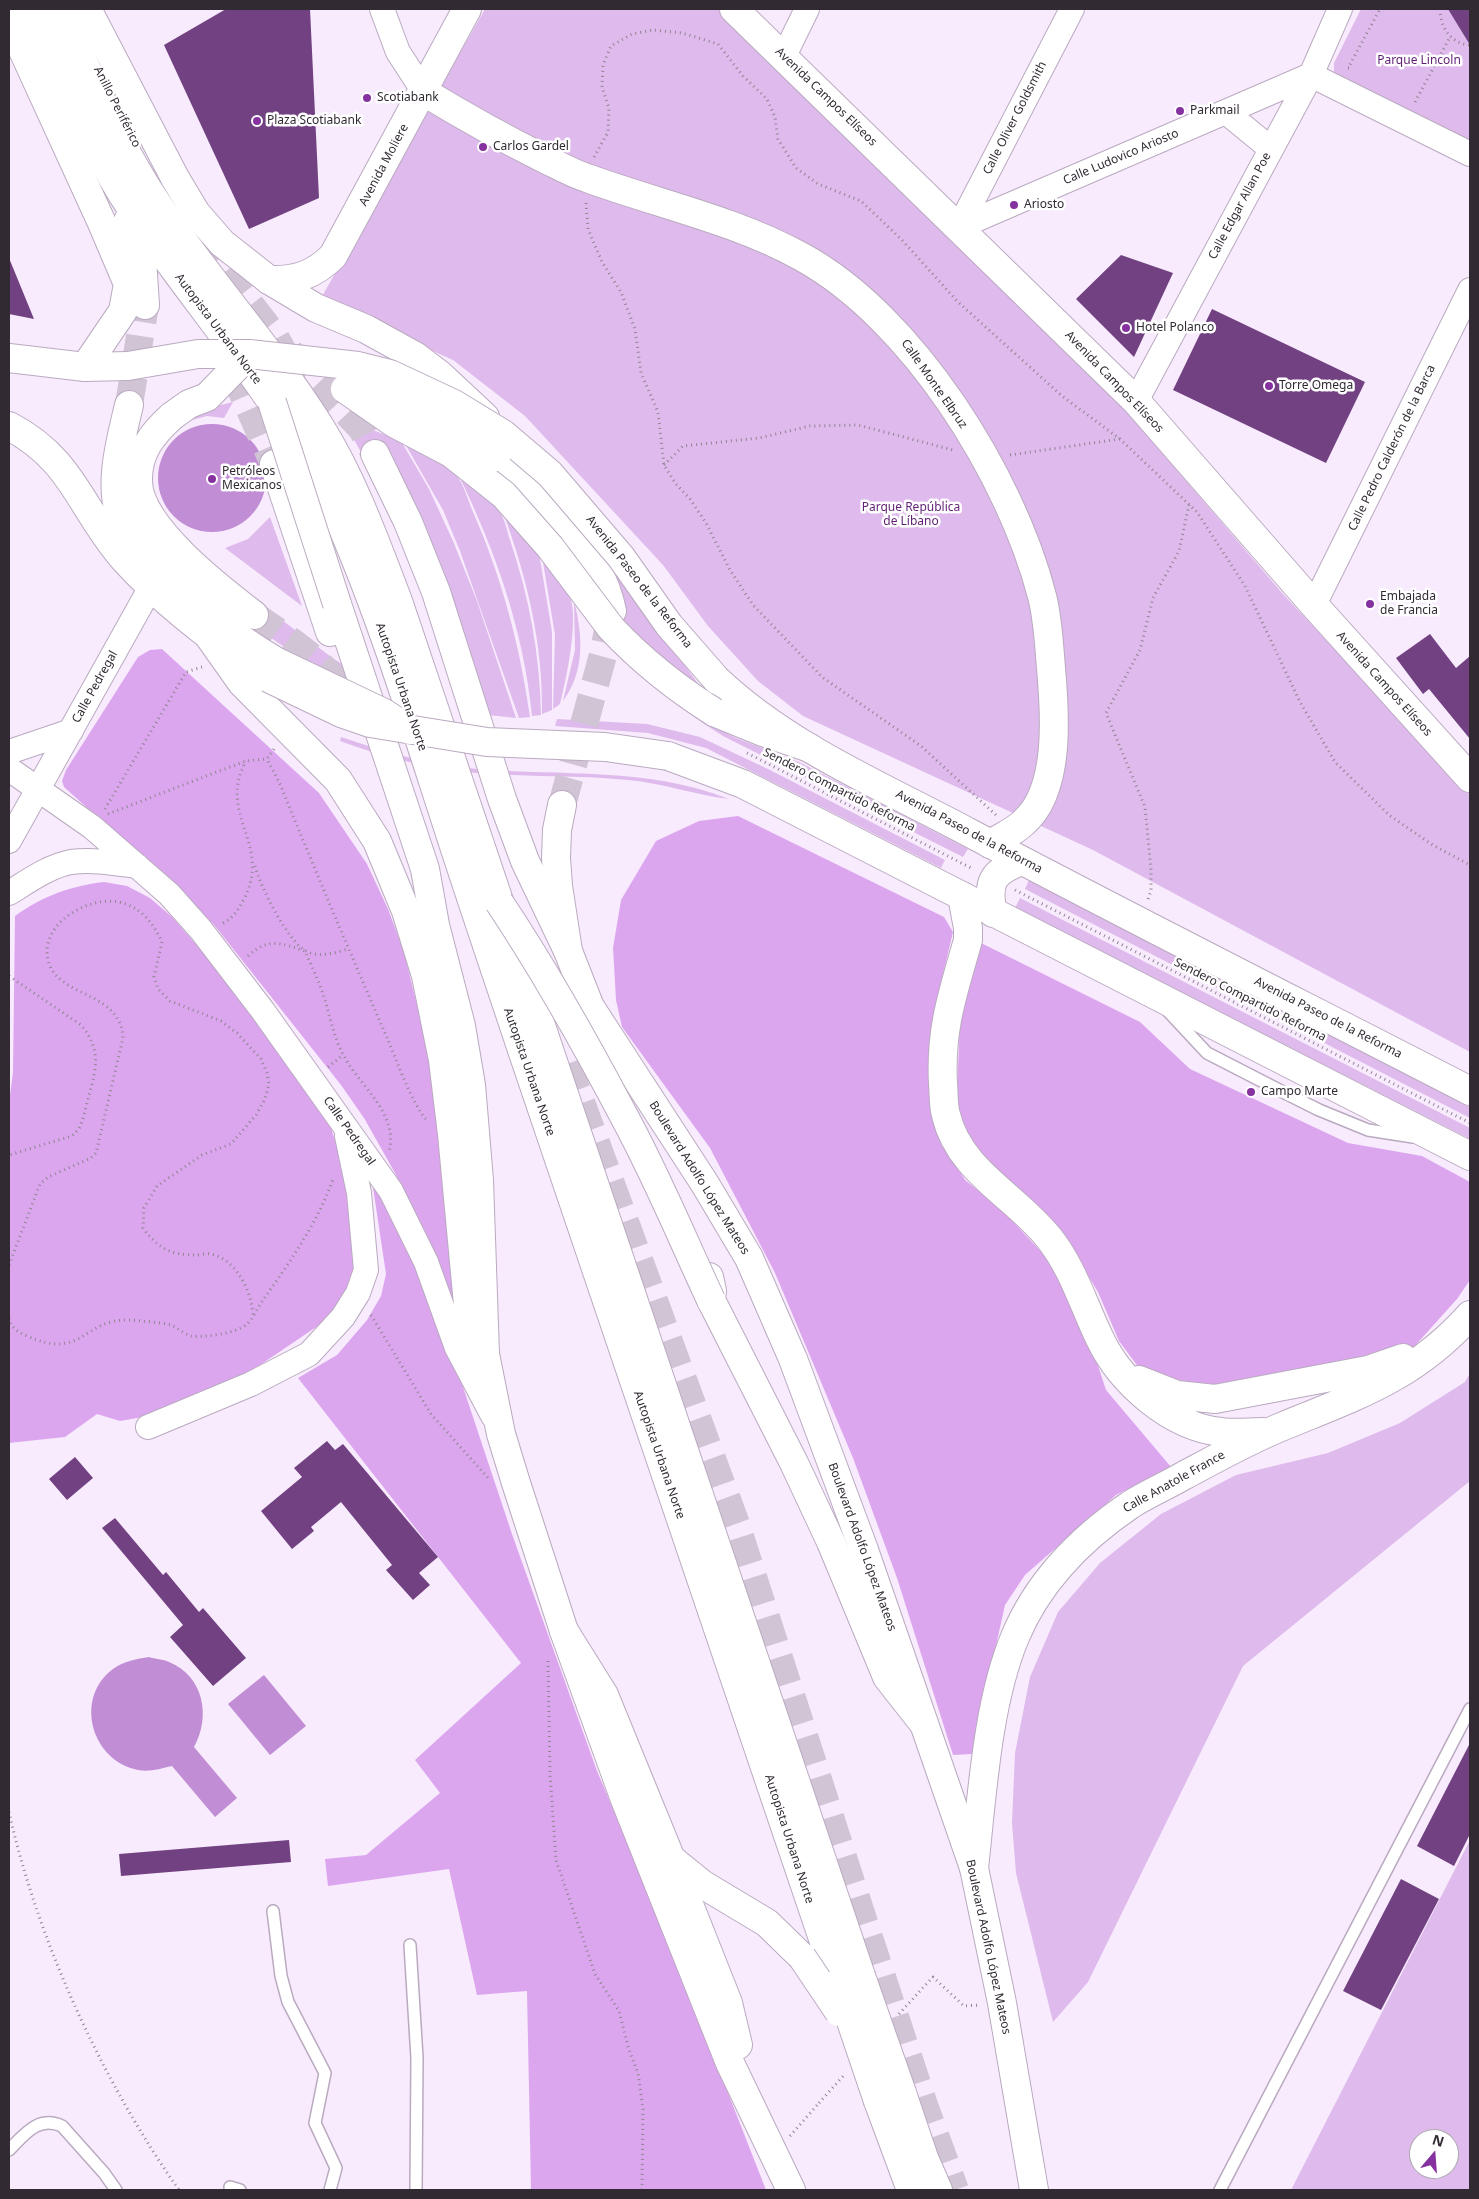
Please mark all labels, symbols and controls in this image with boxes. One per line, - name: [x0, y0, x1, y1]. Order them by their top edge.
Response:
- street label: Avenida Campos Elíseos: [772, 45, 880, 149]
- park label: Parque Lincoln: [1377, 54, 1461, 68]
- street label: Calle Oliver Goldsmith: [980, 59, 1050, 177]
- street label: Anillo Periférico: [90, 64, 144, 150]
- place label: Scotiabank: [377, 91, 439, 105]
- marker: Scotiabank: [361, 92, 373, 104]
- place label: Parkmail: [1190, 104, 1239, 118]
- marker: Parkmail: [1174, 105, 1186, 117]
- place label: Plaza Scotiabank: [267, 114, 361, 128]
- marker: Plaza Scotiabank: [251, 115, 263, 127]
- street label: Avenida Moliere: [356, 122, 412, 208]
- street label: Calle Ludovico Ariosto: [1061, 126, 1181, 188]
- place label: Carlos Gardel: [493, 140, 569, 154]
- marker: Carlos Gardel: [477, 141, 489, 153]
- street label: Calle Edgar Allan Poe: [1206, 150, 1274, 262]
- place label: Ariosto: [1024, 198, 1064, 212]
- marker: Ariosto: [1008, 199, 1020, 211]
- street label: Autopista Urbana Norte: [172, 271, 264, 387]
- place label: Hotel Polanco: [1136, 321, 1214, 335]
- marker: Hotel Polanco: [1120, 322, 1132, 334]
- street label: Avenida Campos Elíseos: [1062, 328, 1166, 436]
- street label: Calle Monte Elbruz: [898, 337, 970, 431]
- street label: Calle Pedro Calderón de la Barca: [1345, 363, 1439, 533]
- place label: Torre Omega: [1279, 379, 1353, 393]
- marker: Torre Omega: [1263, 380, 1275, 392]
- place label: Petróleos Mexicanos: [222, 465, 282, 493]
- marker: Petróleos Mexicanos: [206, 473, 218, 485]
- park label: Parque República de Líbano: [862, 501, 960, 529]
- street label: Avenida Paseo de la Reforma: [583, 513, 695, 651]
- place label: Embajada de Francia: [1380, 590, 1438, 618]
- marker: Embajada de Francia: [1364, 598, 1376, 610]
- street label: Autopista Urbana Norte: [372, 621, 430, 753]
- street label: Avenida Campos Elíseos: [1333, 629, 1435, 739]
- street label: Calle Pedregal: [69, 648, 121, 726]
- street label: Sendero Compartido Reforma: [761, 745, 917, 835]
- street label: Avenida Paseo de la Reforma: [893, 787, 1045, 877]
- street label: Sendero Compartido Reforma: [1172, 955, 1328, 1045]
- street label: Avenida Paseo de la Reforma: [1252, 974, 1404, 1062]
- street label: Autopista Urbana Norte: [500, 1006, 558, 1138]
- place label: Campo Marte: [1261, 1085, 1338, 1099]
- marker: Campo Marte: [1245, 1086, 1257, 1098]
- street label: Calle Pedregal: [320, 1094, 378, 1168]
- street label: Boulevard Adolfo López Mateos: [646, 1099, 752, 1257]
- street label: Autopista Urbana Norte: [630, 1389, 688, 1521]
- street label: Calle Anatole France: [1120, 1448, 1228, 1516]
- street label: Boulevard Adolfo López Mateos: [825, 1461, 899, 1633]
- street label: Autopista Urbana Norte: [761, 1773, 817, 1905]
- street label: Boulevard Adolfo López Mateos: [962, 1858, 1014, 2036]
- north arrow: [1409, 2129, 1459, 2179]
- text: N: [1430, 2129, 1447, 2151]

